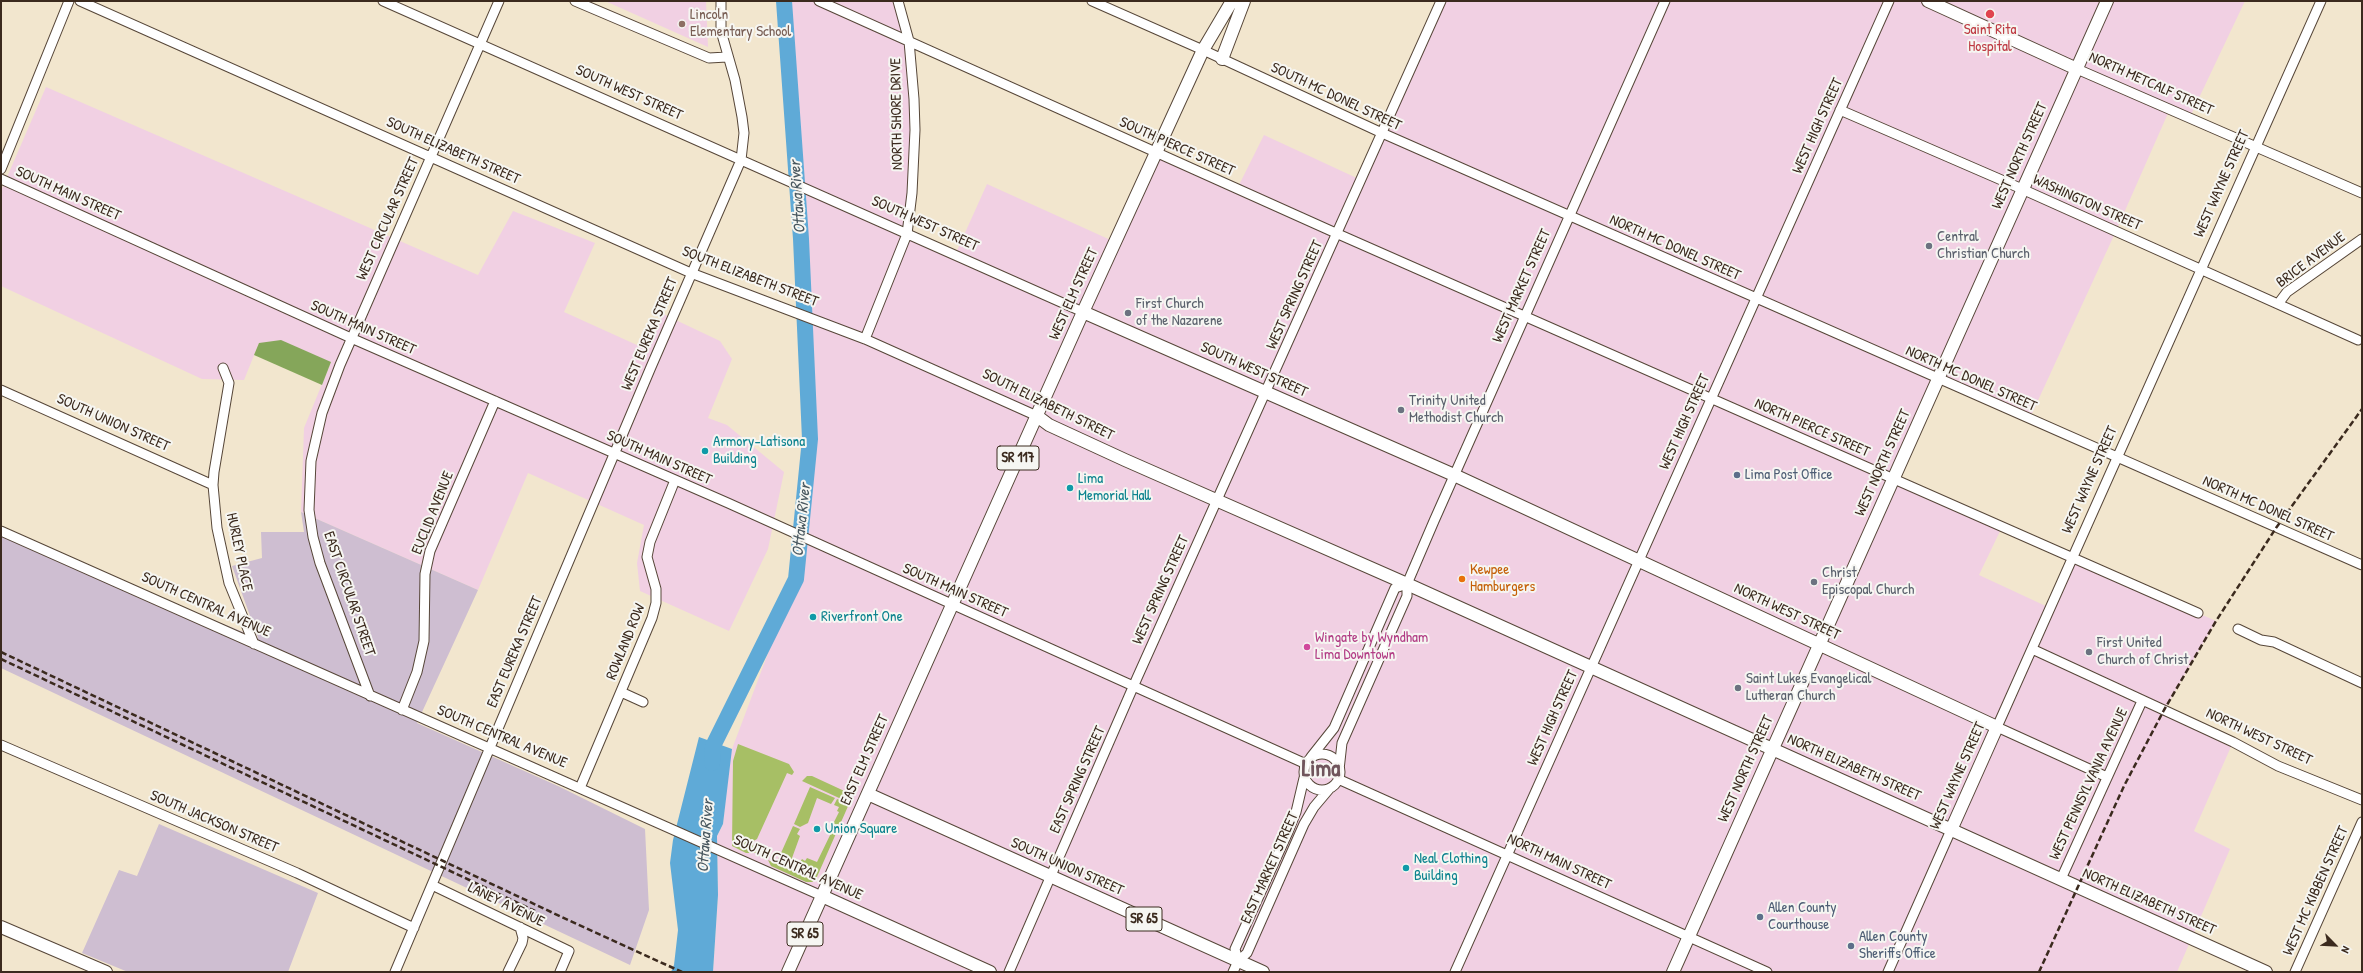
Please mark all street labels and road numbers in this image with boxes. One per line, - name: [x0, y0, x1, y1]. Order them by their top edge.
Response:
- street label: NORTH METCALF STREET: [2086, 48, 2216, 120]
- street label: NORTH SHORE DRIVE: [887, 58, 907, 170]
- street label: SOUTH MC DONEL STREET: [1268, 59, 1404, 135]
- street label: SOUTH WEST STREET: [573, 61, 685, 125]
- street label: WEST HIGH STREET: [1789, 76, 1847, 176]
- street label: WEST NORTH STREET: [1988, 100, 2052, 212]
- street label: SOUTH ELIZABETH STREET: [383, 113, 523, 189]
- street label: SOUTH PIERCE STREET: [1116, 113, 1238, 181]
- street label: WEST WAYNE STREET: [2190, 128, 2254, 240]
- street label: WEST CIRCULAR STREET: [353, 155, 423, 283]
- street label: SOUTH MAIN STREET: [13, 163, 123, 225]
- street label: WASHINGTON STREET: [2030, 171, 2144, 235]
- street label: SOUTH WEST STREET: [869, 192, 981, 256]
- street label: NORTH MC DONEL STREET: [1607, 211, 1743, 285]
- street label: WEST MARKET STREET: [1489, 227, 1555, 345]
- street label: BRICE AVENUE: [2273, 228, 2349, 292]
- street label: WEST SPRING STREET: [1263, 238, 1327, 352]
- street label: SOUTH ELIZABETH STREET: [679, 243, 821, 311]
- street label: WEST ELM STREET: [1046, 245, 1102, 343]
- street label: WEST EUREKA STREET: [618, 275, 682, 393]
- street label: SOUTH MAIN STREET: [308, 297, 418, 359]
- street label: SOUTH WEST STREET: [1198, 338, 1310, 402]
- street label: NORTH MC DONEL STREET: [1903, 342, 2039, 416]
- street label: SOUTH ELIZABETH STREET: [979, 365, 1117, 445]
- street label: WEST HIGH STREET: [1656, 372, 1714, 472]
- street label: SOUTH UNION STREET: [54, 390, 172, 456]
- street label: NORTH PIERCE STREET: [1752, 395, 1872, 461]
- street label: WEST NORTH STREET: [1851, 407, 1915, 519]
- street label: WEST WAYNE STREET: [2058, 424, 2122, 536]
- street label: SOUTH MAIN STREET: [604, 427, 714, 489]
- road number: SR 117: [997, 446, 1039, 470]
- street label: EUCLID AVENUE: [408, 469, 458, 557]
- street label: NORTH MC DONEL STREET: [2200, 472, 2336, 546]
- street label: HURLEY PLACE: [222, 511, 256, 593]
- street label: EAST CIRCULAR STREET: [319, 529, 379, 659]
- street label: WEST SPRING STREET: [1129, 533, 1193, 647]
- street label: SOUTH MAIN STREET: [900, 560, 1010, 622]
- street label: SOUTH CENTRAL AVENUE: [139, 568, 273, 642]
- street label: NORTH WEST STREET: [1731, 580, 1843, 644]
- street label: EAST EUREKA STREET: [483, 594, 547, 710]
- street label: ROWLAND ROW: [603, 601, 649, 683]
- street label: WEST HIGH STREET: [1524, 668, 1582, 768]
- street label: SOUTH CENTRAL AVENUE: [434, 702, 570, 772]
- street label: WEST PENNSYLVANIA AVENUE: [2046, 705, 2132, 863]
- street label: NORTH WEST STREET: [2203, 705, 2315, 769]
- street label: EAST ELM STREET: [837, 712, 893, 808]
- street label: WEST NORTH STREET: [1714, 713, 1778, 825]
- street label: WEST WAYNE STREET: [1926, 720, 1990, 832]
- street label: EAST SPRING STREET: [1046, 724, 1110, 836]
- street label: NORTH ELIZABETH STREET: [1785, 730, 1923, 806]
- street label: SOUTH JACKSON STREET: [147, 787, 281, 857]
- street label: EAST MARKET STREET: [1237, 809, 1303, 927]
- street label: WEST MC KIBBEN STREET: [2279, 824, 2353, 958]
- street label: NORTH MAIN STREET: [1504, 830, 1614, 894]
- street label: SOUTH CENTRAL AVENUE: [731, 831, 865, 905]
- street label: SOUTH UNION STREET: [1008, 834, 1126, 900]
- street label: NORTH ELIZABETH STREET: [2080, 864, 2218, 940]
- street label: LANEY AVENUE: [465, 879, 547, 931]
- road number: SR 65: [1126, 907, 1162, 931]
- road number: SR 65: [787, 922, 823, 946]

